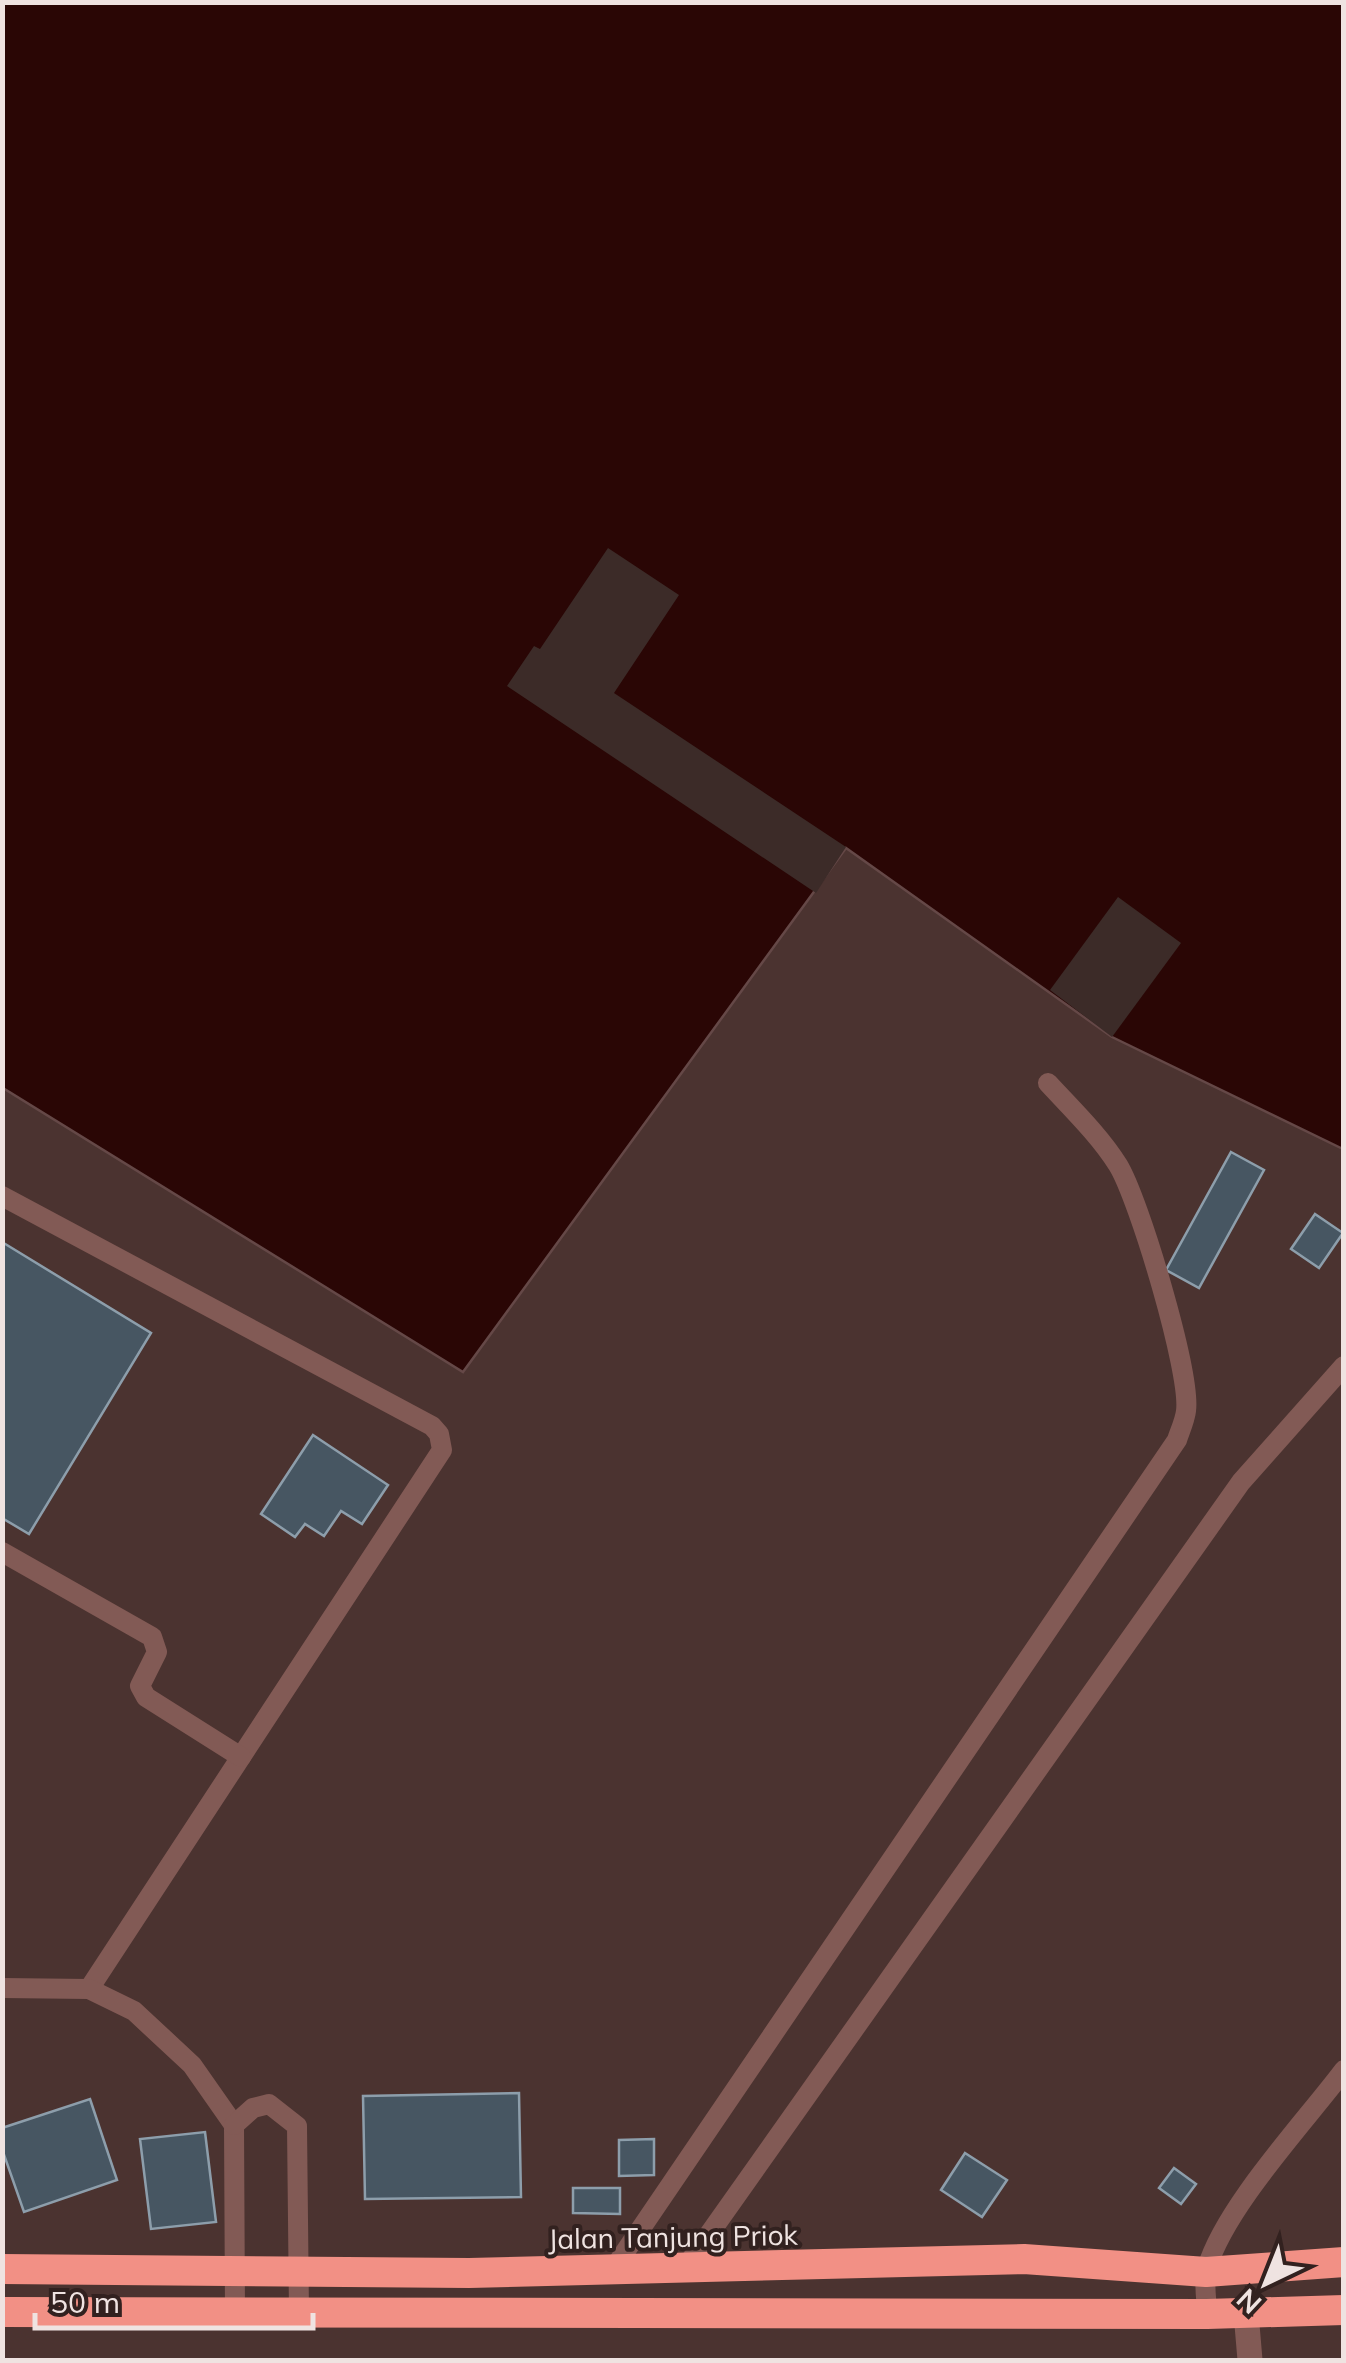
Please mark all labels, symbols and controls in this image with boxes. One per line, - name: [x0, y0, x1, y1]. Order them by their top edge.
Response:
- street label: Jalan Tanjung Priok: [548, 2217, 799, 2256]
- north arrow: [1216, 2233, 1316, 2333]
- scale bar: [35, 2268, 312, 2330]
- text: N: [1229, 2282, 1268, 2322]
- text: 50 m: [50, 2283, 120, 2321]

